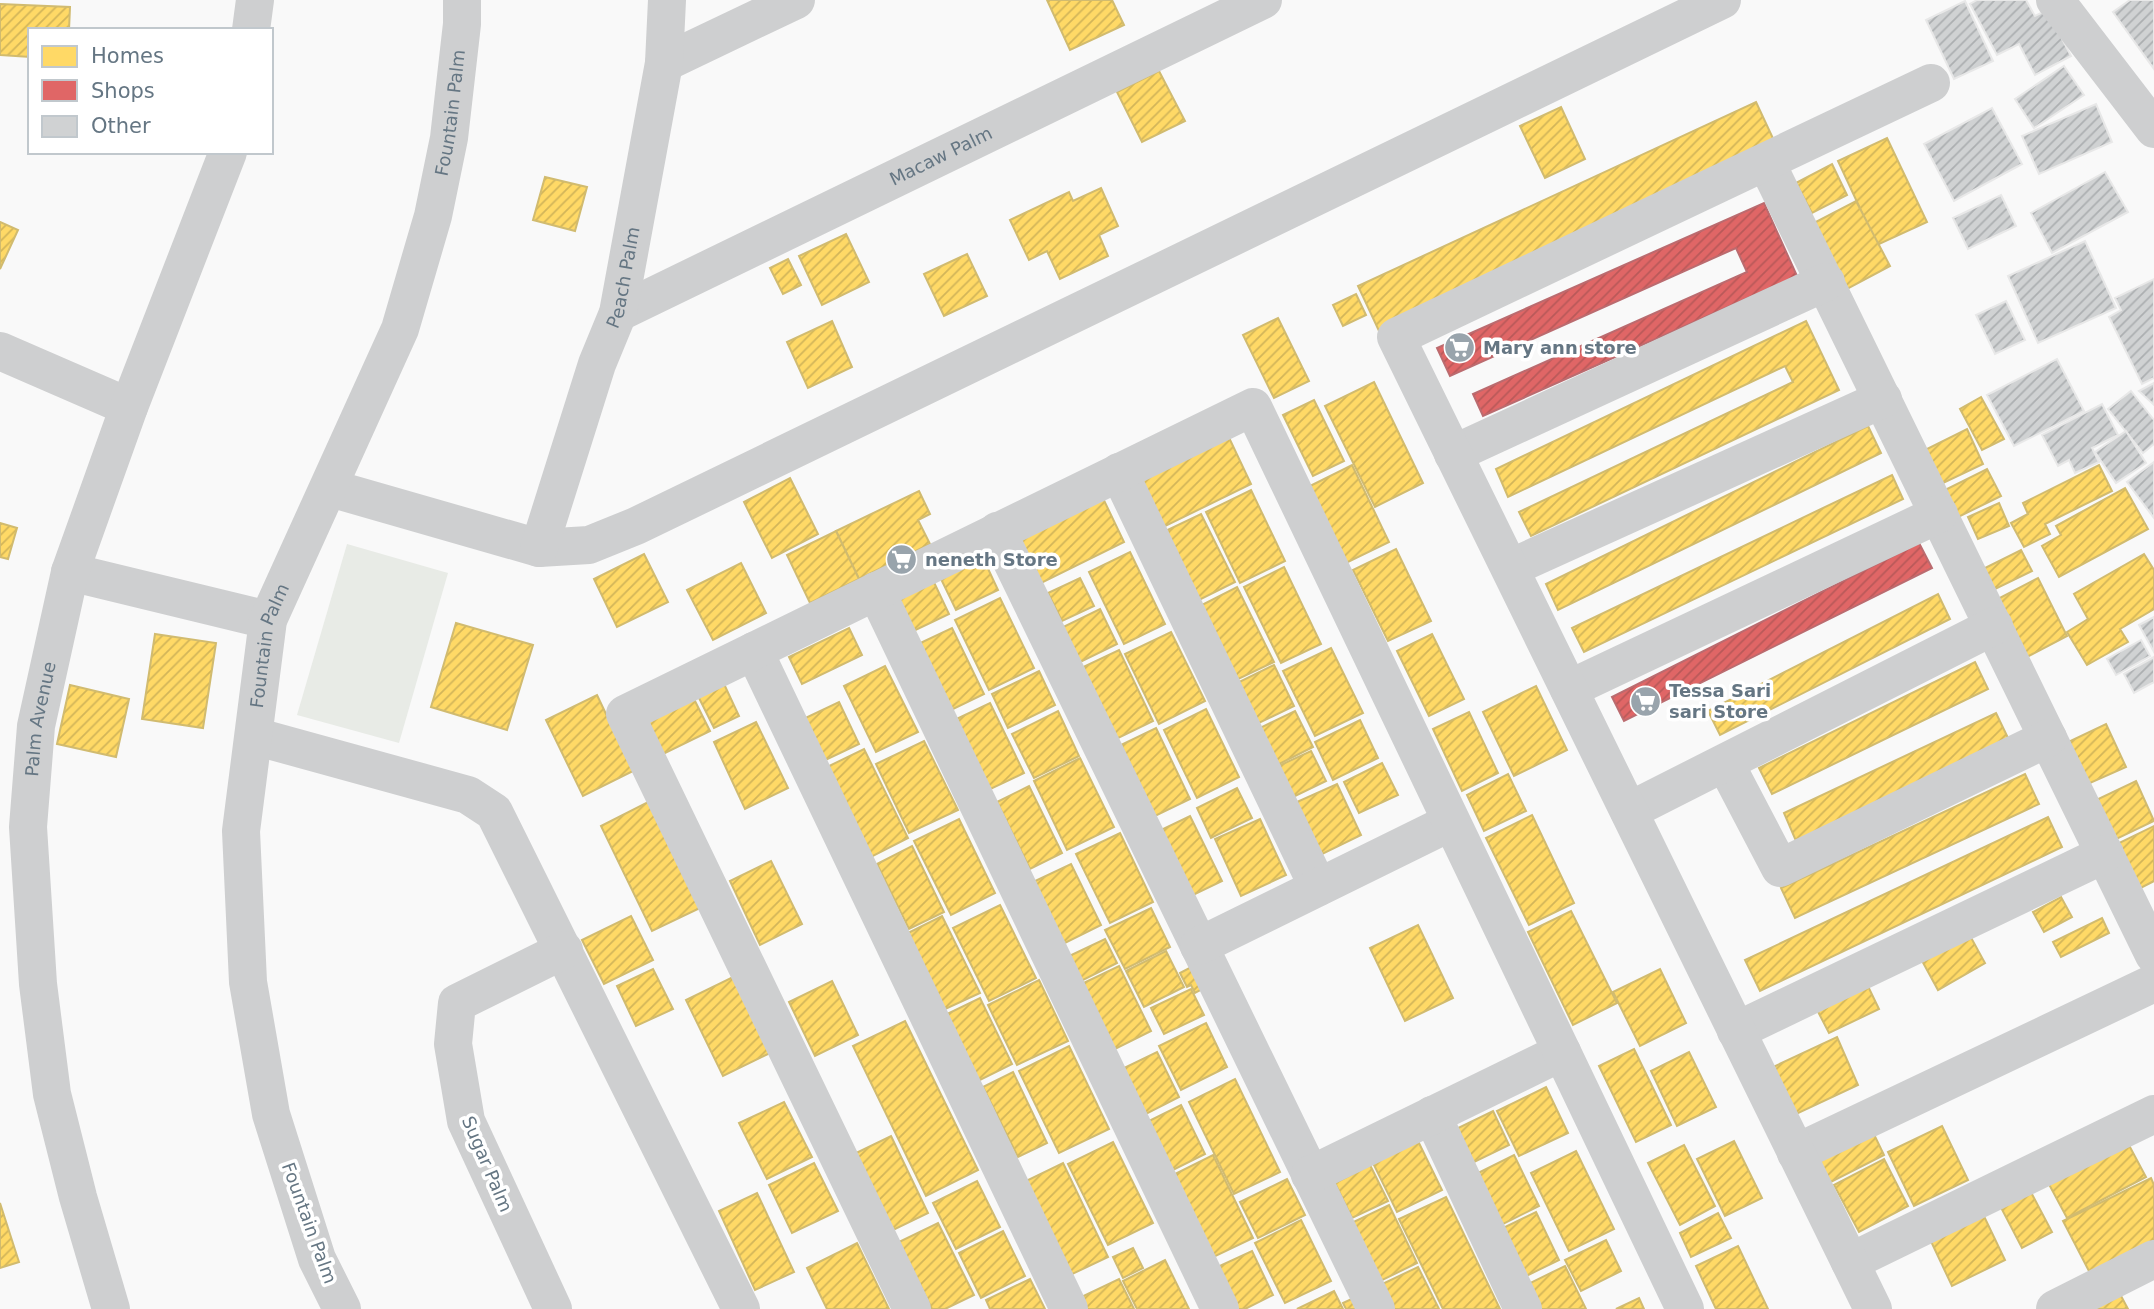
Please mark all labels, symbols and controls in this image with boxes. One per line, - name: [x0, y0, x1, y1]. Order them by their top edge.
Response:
- legend: [28, 28, 273, 154]
- text: Homes: [91, 44, 164, 68]
- street label: Fountain Palm: [430, 48, 469, 178]
- text: Shops: [91, 79, 155, 103]
- text: Other: [91, 114, 151, 138]
- street label: Macaw Palm: [886, 122, 996, 190]
- street label: Peach Palm: [602, 225, 644, 331]
- supermarket icon: Mary ann store: [1443, 331, 1477, 365]
- place label: Mary ann store: [1483, 337, 1637, 358]
- supermarket icon: neneth Store: [885, 543, 919, 577]
- place label: neneth Store: [925, 549, 1058, 570]
- street label: Fountain Palm: [246, 580, 293, 709]
- street label: Palm Avenue: [21, 660, 60, 777]
- place label: Tessa Sari sari Store: [1669, 680, 1771, 722]
- supermarket icon: Tessa Sari sari Store: [1629, 684, 1663, 718]
- street label: Sugar Palm: [458, 1113, 517, 1215]
- street label: Fountain Palm: [278, 1159, 341, 1286]

